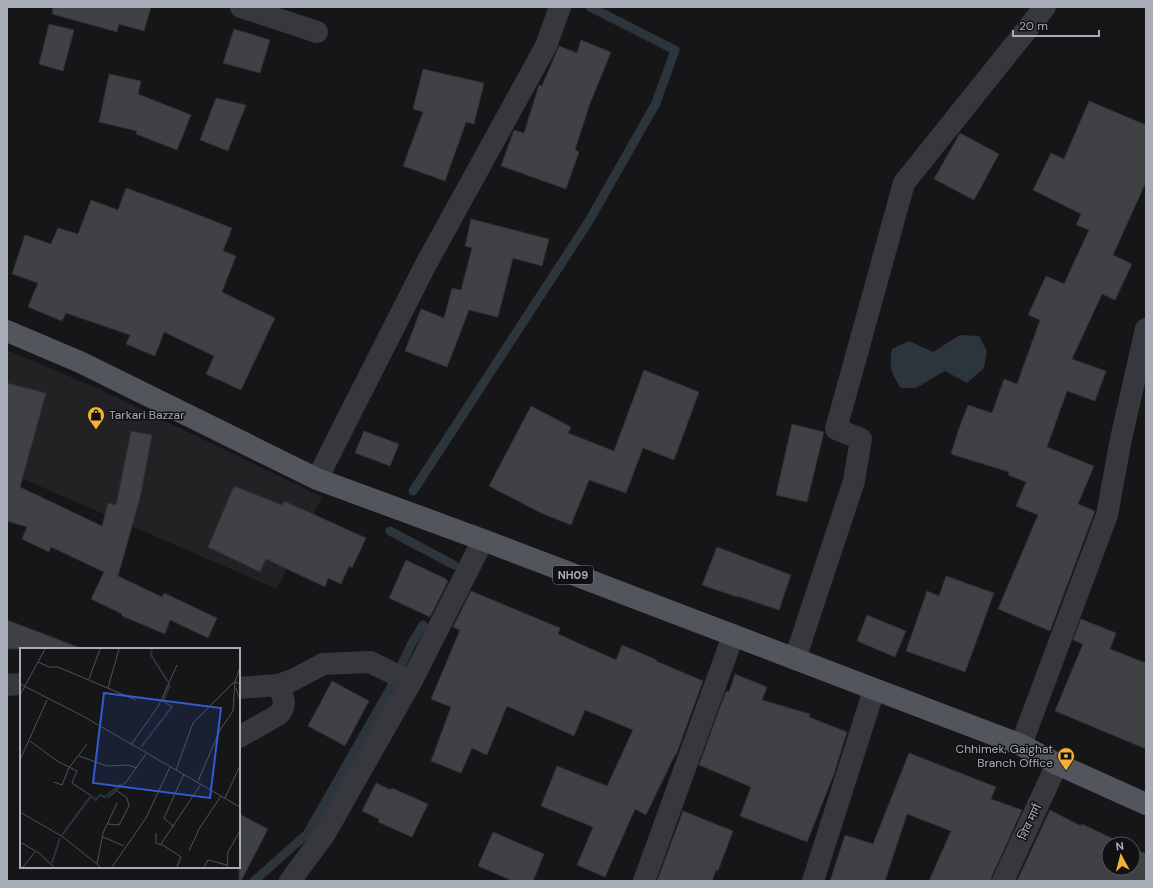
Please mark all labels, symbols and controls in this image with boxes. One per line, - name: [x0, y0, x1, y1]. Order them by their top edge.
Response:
- scale bar: [1013, 12, 1099, 38]
- text: 20 m: [1019, 18, 1048, 34]
- shop icon: Tarkari Bazzar: [86, 405, 106, 430]
- place label: Tarkari Bazzar: [109, 407, 185, 423]
- road number: NH09: [553, 566, 593, 584]
- inset map: [20, 648, 240, 868]
- place label: Chhimek, Gaighat Branch Office: [956, 741, 1053, 771]
- bank icon: Chhimek, Gaighat Branch Office: [1056, 746, 1076, 771]
- street label: शिव मार्ग: [1015, 800, 1046, 843]
- north arrow: [1101, 836, 1141, 876]
- text: N: [1115, 839, 1125, 854]

